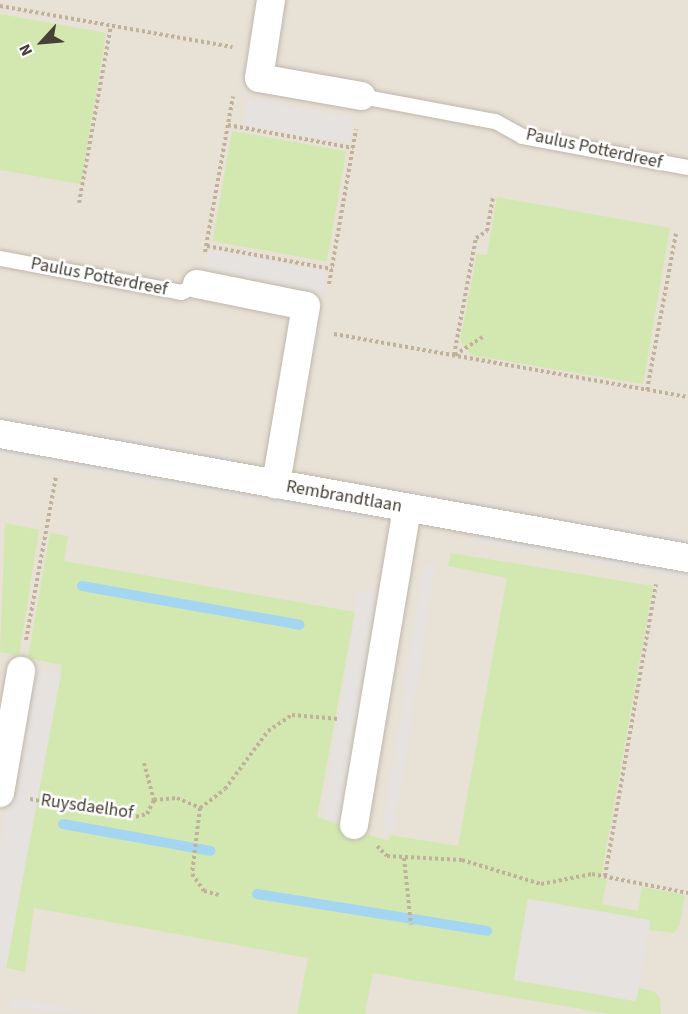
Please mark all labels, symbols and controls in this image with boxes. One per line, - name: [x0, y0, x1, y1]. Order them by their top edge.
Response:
- north arrow: [12, 12, 72, 72]
- text: N: [14, 40, 38, 60]
- street label: Paulus Potterdreef: [524, 124, 664, 174]
- street label: Paulus Potterdreef: [29, 253, 169, 301]
- street label: Rembrandtlaan: [284, 476, 404, 518]
- street label: Ruysdaelhof: [39, 790, 135, 824]

